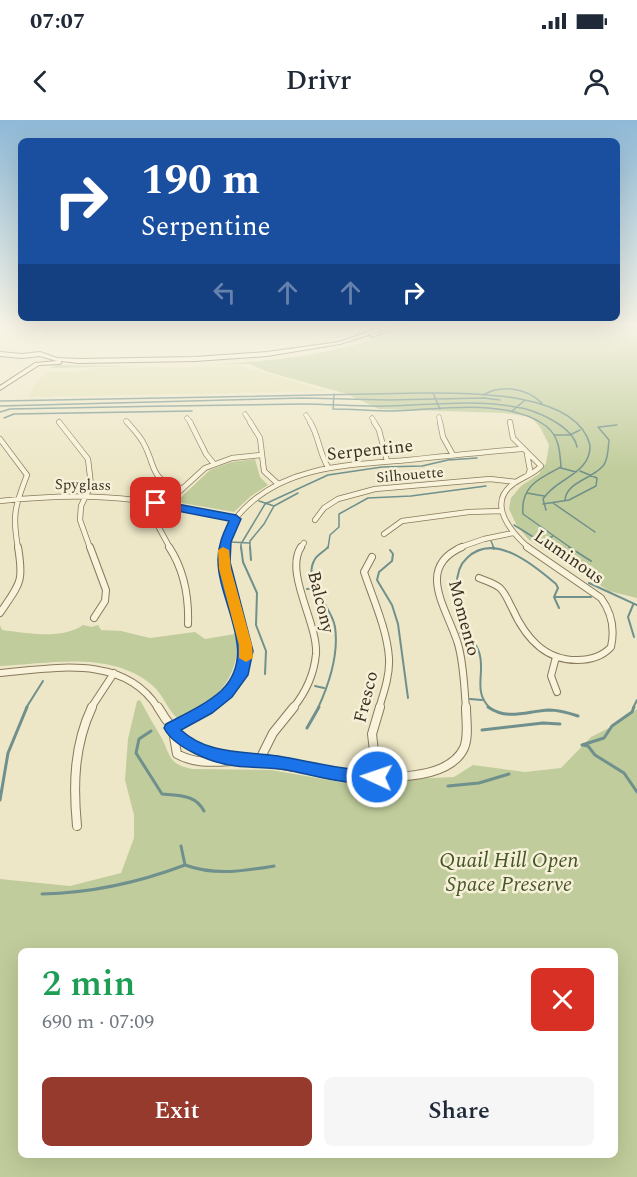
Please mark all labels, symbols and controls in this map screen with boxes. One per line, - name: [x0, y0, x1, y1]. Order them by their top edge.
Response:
- text: 07:07: [30, 5, 85, 38]
- text: Drivr: [286, 60, 351, 102]
- icon: back: [24, 65, 57, 98]
- icon: person: [580, 65, 613, 98]
- text: 190 m: [141, 149, 260, 212]
- icon: right: [42, 162, 120, 240]
- text: Serpentine: [141, 206, 271, 248]
- icon: left: [208, 276, 241, 309]
- icon: ahead: [271, 276, 304, 309]
- icon: ahead: [334, 276, 367, 309]
- icon: right: [397, 276, 430, 309]
- street label: Serpentine: [326, 432, 414, 468]
- street label: Silhouette: [375, 461, 445, 489]
- street label: Spyglass: [55, 473, 111, 497]
- pin: [130, 477, 181, 528]
- icon: arrive: [139, 486, 172, 519]
- street label: Luminous: [528, 523, 610, 591]
- street label: Balcony: [300, 568, 342, 637]
- street label: Momento: [441, 577, 487, 659]
- street label: Fresco: [347, 668, 385, 726]
- position arrow: [345, 745, 409, 809]
- park label: Quail Hill Open Space Preserve: [439, 845, 579, 901]
- text: 2 min: [42, 957, 135, 1012]
- button: close: [531, 968, 594, 1031]
- text: 690 m · 07:09: [42, 1007, 154, 1037]
- button: Exit: [42, 1077, 312, 1146]
- button: Share: [324, 1077, 594, 1146]

